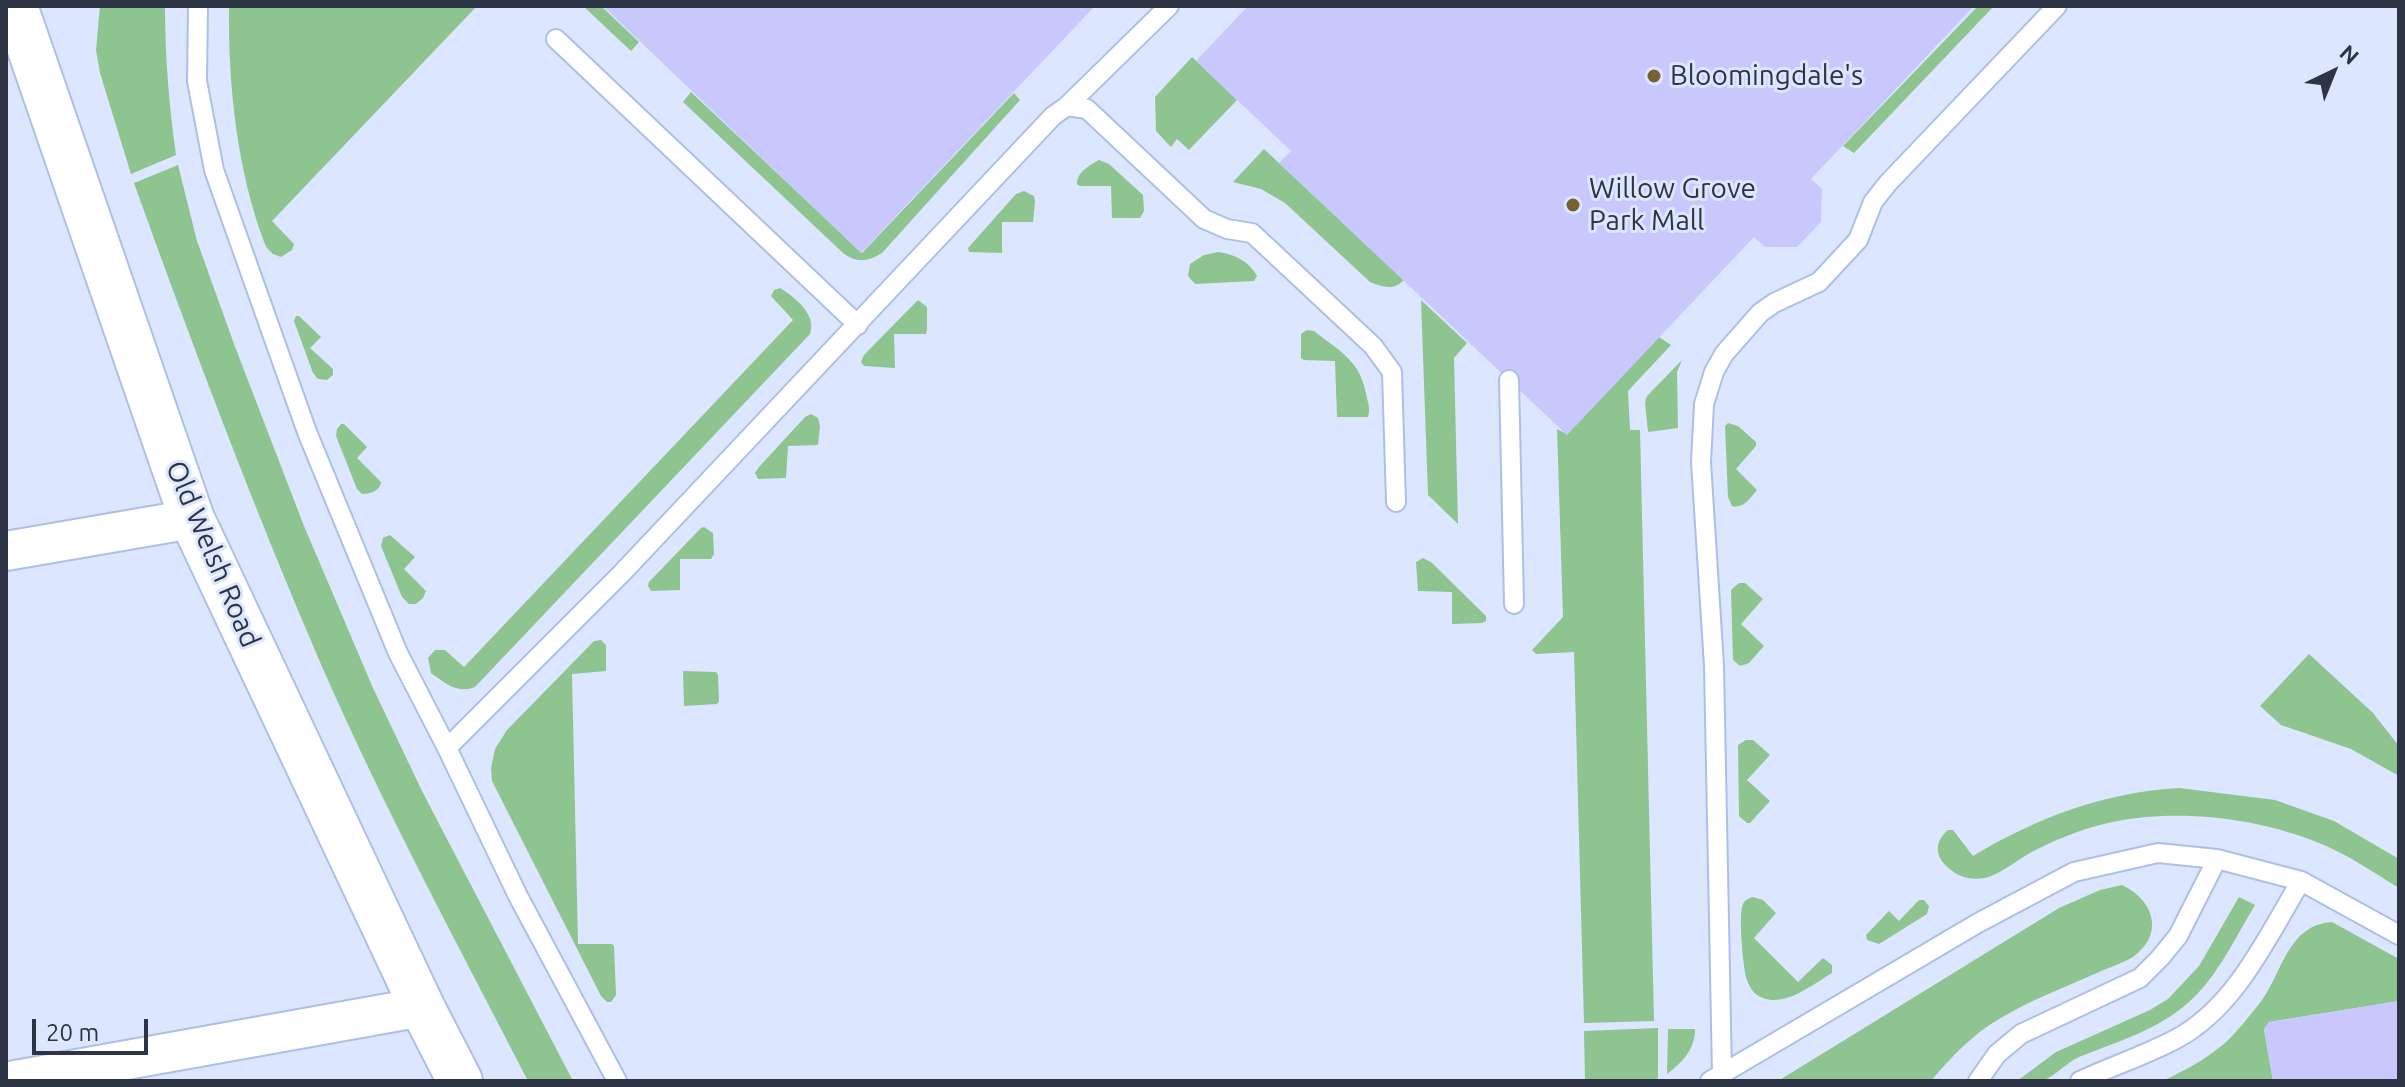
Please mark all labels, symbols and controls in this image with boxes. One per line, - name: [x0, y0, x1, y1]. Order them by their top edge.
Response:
- north arrow: [2293, 32, 2373, 112]
- text: N: [2335, 39, 2364, 69]
- place label: Bloomingdale's: [1670, 59, 1863, 93]
- marker: Bloomingdale's: [1645, 67, 1663, 85]
- place label: Willow Grove Park Mall: [1589, 172, 1756, 238]
- marker: Willow Grove Park Mall: [1564, 196, 1582, 214]
- street label: Old Welsh Road: [159, 456, 267, 652]
- scale bar: [36, 1003, 152, 1053]
- text: 20 m: [46, 1019, 99, 1046]

